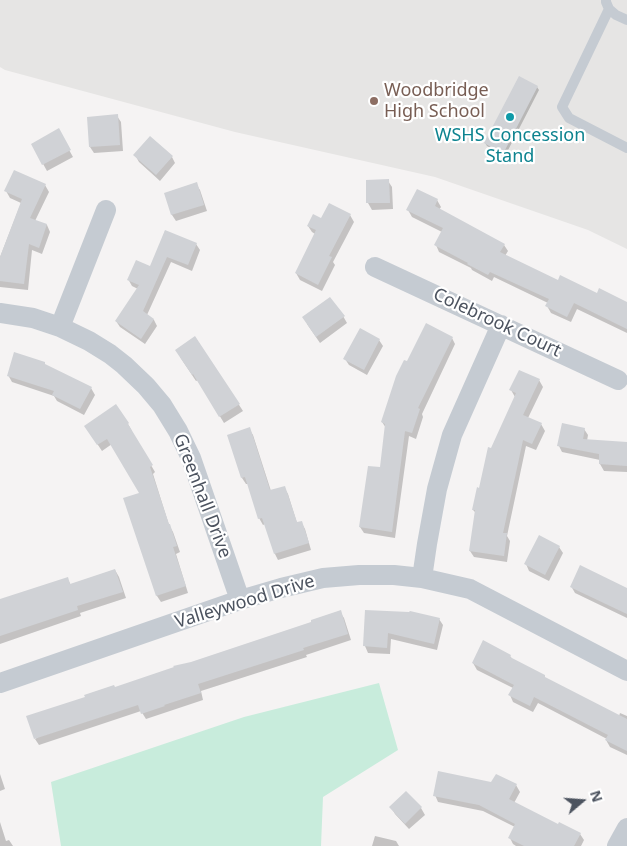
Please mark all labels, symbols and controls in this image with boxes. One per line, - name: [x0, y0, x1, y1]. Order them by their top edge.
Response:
- place label: Woodbridge High School: [384, 80, 489, 122]
- marker: Woodbridge High School: [368, 95, 380, 107]
- marker: WSHS Concession Stand: [504, 111, 516, 123]
- place label: WSHS Concession Stand: [435, 125, 585, 168]
- street label: Colebrook Court: [430, 284, 564, 362]
- street label: Greenhall Drive: [168, 431, 236, 561]
- street label: Valleywood Drive: [173, 570, 317, 634]
- north arrow: [557, 776, 607, 826]
- text: N: [586, 788, 608, 805]

